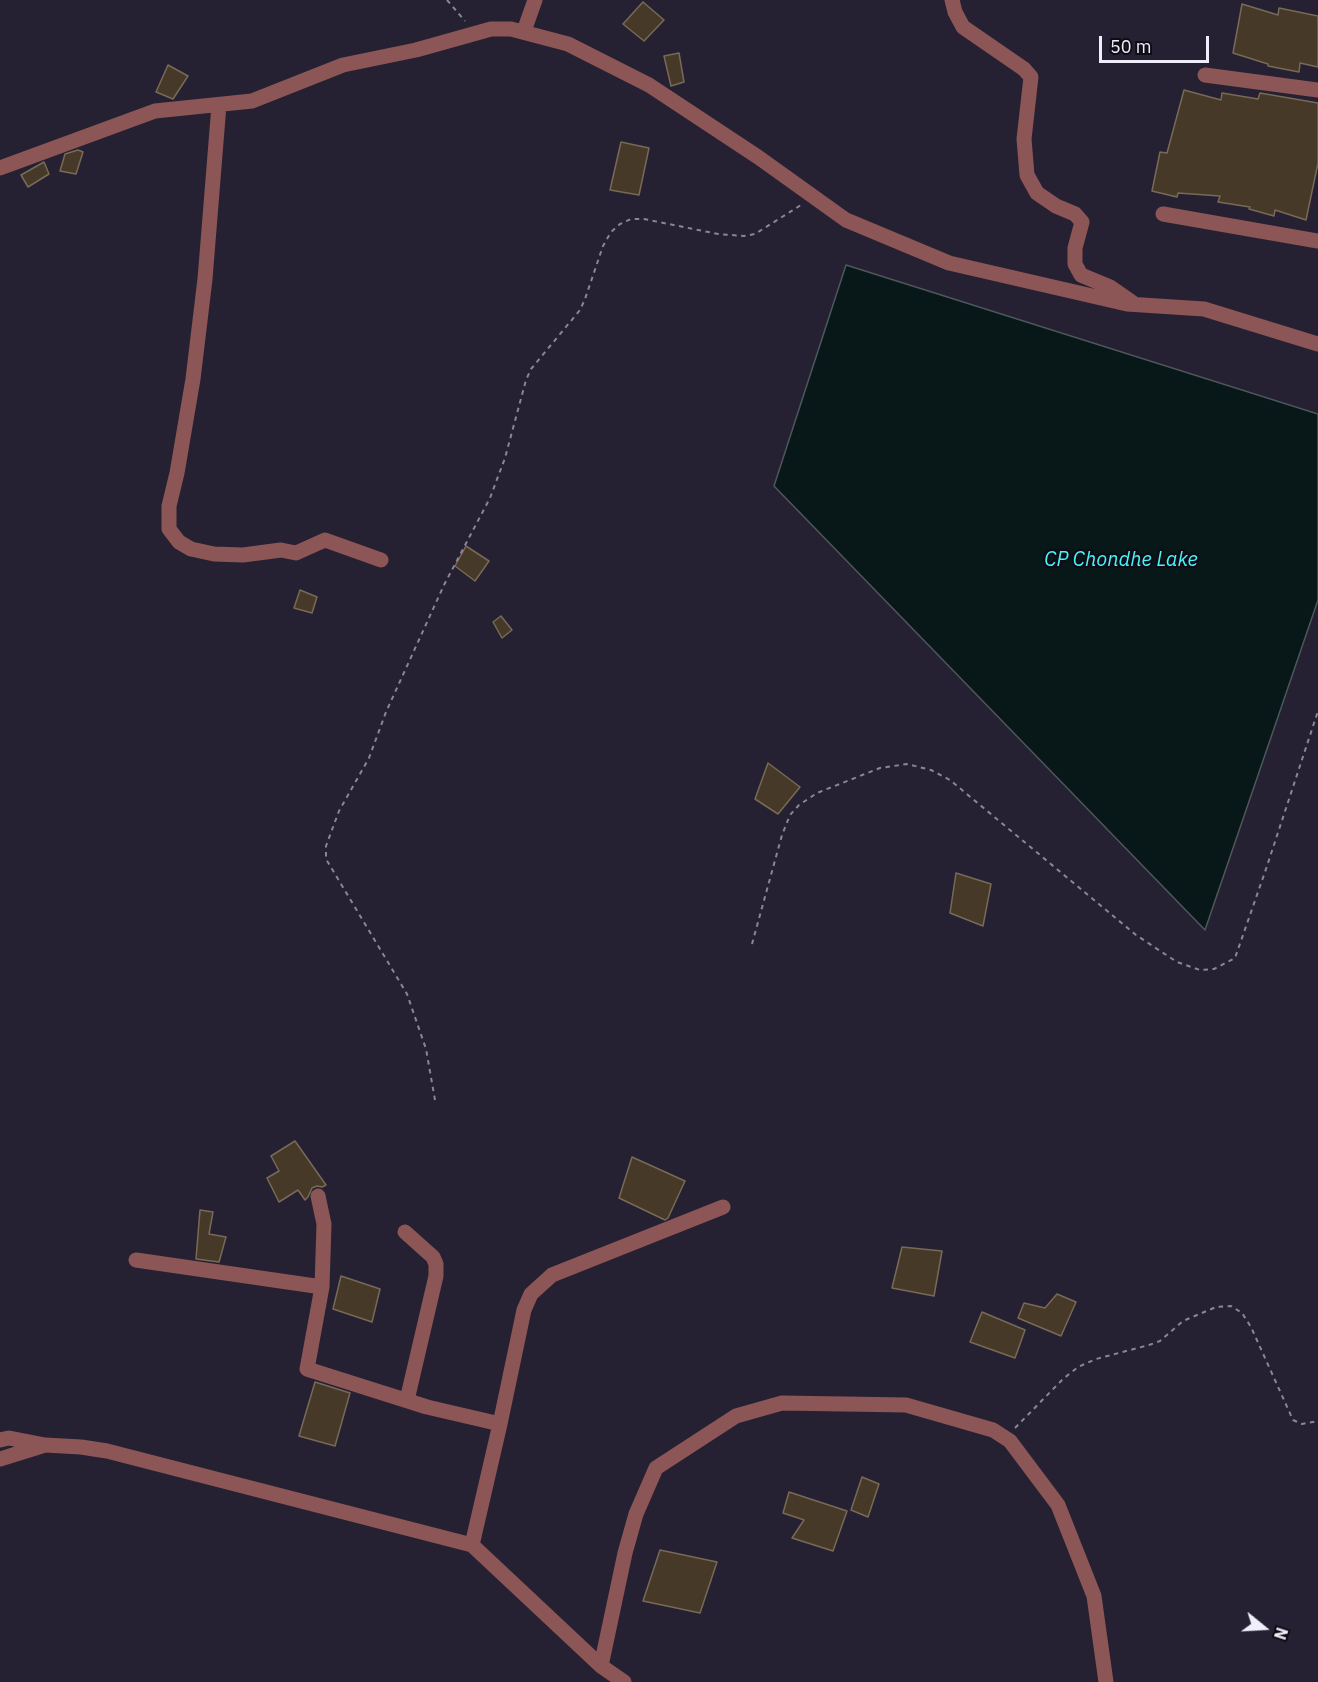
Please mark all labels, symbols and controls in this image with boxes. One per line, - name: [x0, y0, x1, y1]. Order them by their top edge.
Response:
- scale bar: [1102, 24, 1212, 62]
- text: 50 m: [1110, 35, 1152, 58]
- water label: CP Chondhe Lake: [1044, 548, 1198, 572]
- north arrow: [1234, 1598, 1294, 1658]
- text: N: [1270, 1625, 1292, 1642]

